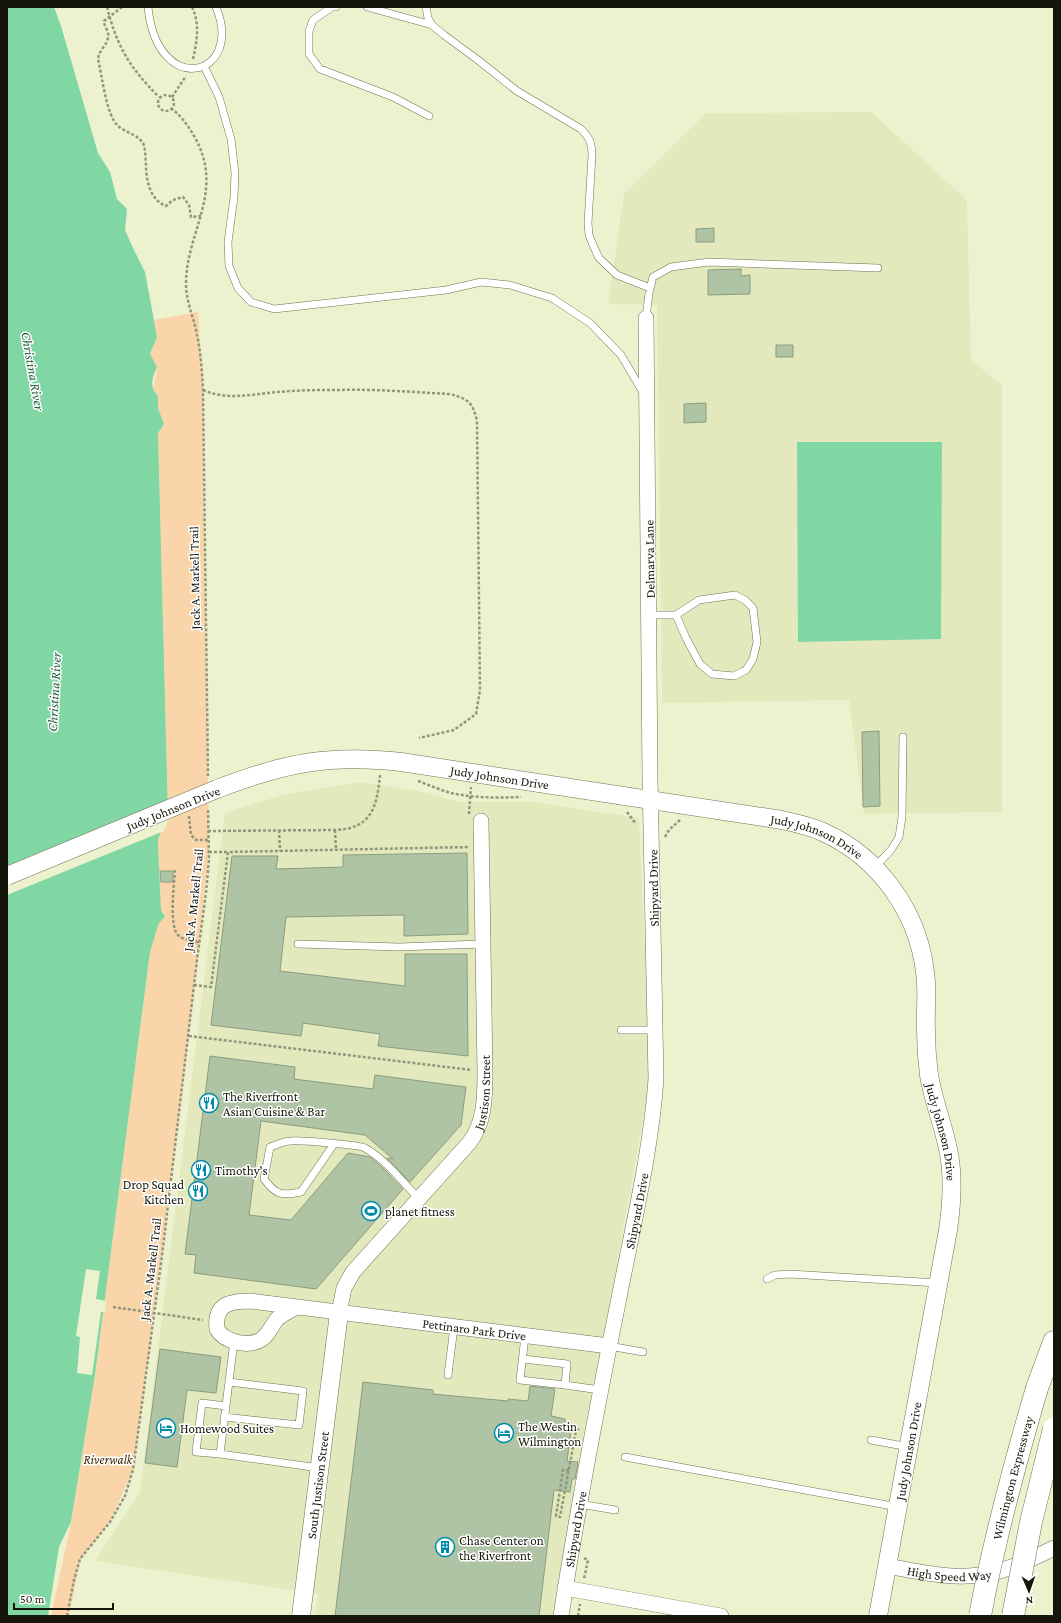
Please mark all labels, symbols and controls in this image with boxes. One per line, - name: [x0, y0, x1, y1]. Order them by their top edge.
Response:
- water label: Christina River: [18, 330, 48, 413]
- street label: Delmarva Lane: [641, 519, 658, 598]
- street label: Jack A. Markell Trail: [186, 526, 203, 631]
- water label: Christina River: [44, 651, 64, 732]
- street label: Judy Johnson Drive: [448, 762, 550, 792]
- street label: Judy Johnson Drive: [123, 783, 222, 834]
- street label: Judy Johnson Drive: [769, 811, 866, 862]
- street label: Jack A. Markell Trail: [181, 847, 206, 953]
- street label: Shipyard Drive: [645, 849, 662, 927]
- street label: Justison Street: [470, 1054, 493, 1133]
- street label: Judy Johnson Drive: [923, 1081, 959, 1181]
- place label: The Riverfront Asian Cuisine & Bar: [223, 1089, 325, 1119]
- restaurant icon: The Riverfront Asian Cuisine & Bar: [198, 1092, 220, 1114]
- restaurant icon: Timothy's: [190, 1159, 212, 1181]
- place label: Timothy's: [215, 1163, 268, 1178]
- street label: Shipyard Drive: [622, 1172, 652, 1250]
- place label: Drop Squad Kitchen: [123, 1177, 184, 1207]
- restaurant icon: Drop Squad Kitchen: [187, 1180, 209, 1202]
- sports icon: planet fitness: [360, 1200, 382, 1222]
- place label: planet fitness: [385, 1204, 455, 1219]
- street label: Jack A. Markell Trail: [137, 1216, 164, 1322]
- street label: Pettinaro Park Drive: [422, 1316, 527, 1344]
- street label: Judy Johnson Drive: [892, 1400, 925, 1502]
- street label: Wilmington Expressway: [989, 1413, 1037, 1541]
- hotel icon: Homewood Suites: [155, 1417, 177, 1439]
- place label: The Westin Wilmington: [518, 1419, 581, 1449]
- place label: Homewood Suites: [180, 1421, 274, 1436]
- hotel icon: The Westin Wilmington: [493, 1422, 515, 1444]
- street label: South Justison Street: [304, 1430, 332, 1540]
- park label: Riverwalk: [84, 1452, 134, 1467]
- street label: Shipyard Drive: [562, 1490, 590, 1568]
- place label: Chase Center on the Riverfront: [459, 1533, 544, 1563]
- building icon: Chase Center on the Riverfront: [434, 1536, 456, 1558]
- street label: High Speed Way: [906, 1563, 994, 1584]
- north arrow: [1009, 1571, 1049, 1611]
- scale bar: [14, 1585, 113, 1611]
- text: 50 m: [20, 1592, 45, 1606]
- text: N: [1025, 1595, 1033, 1607]

